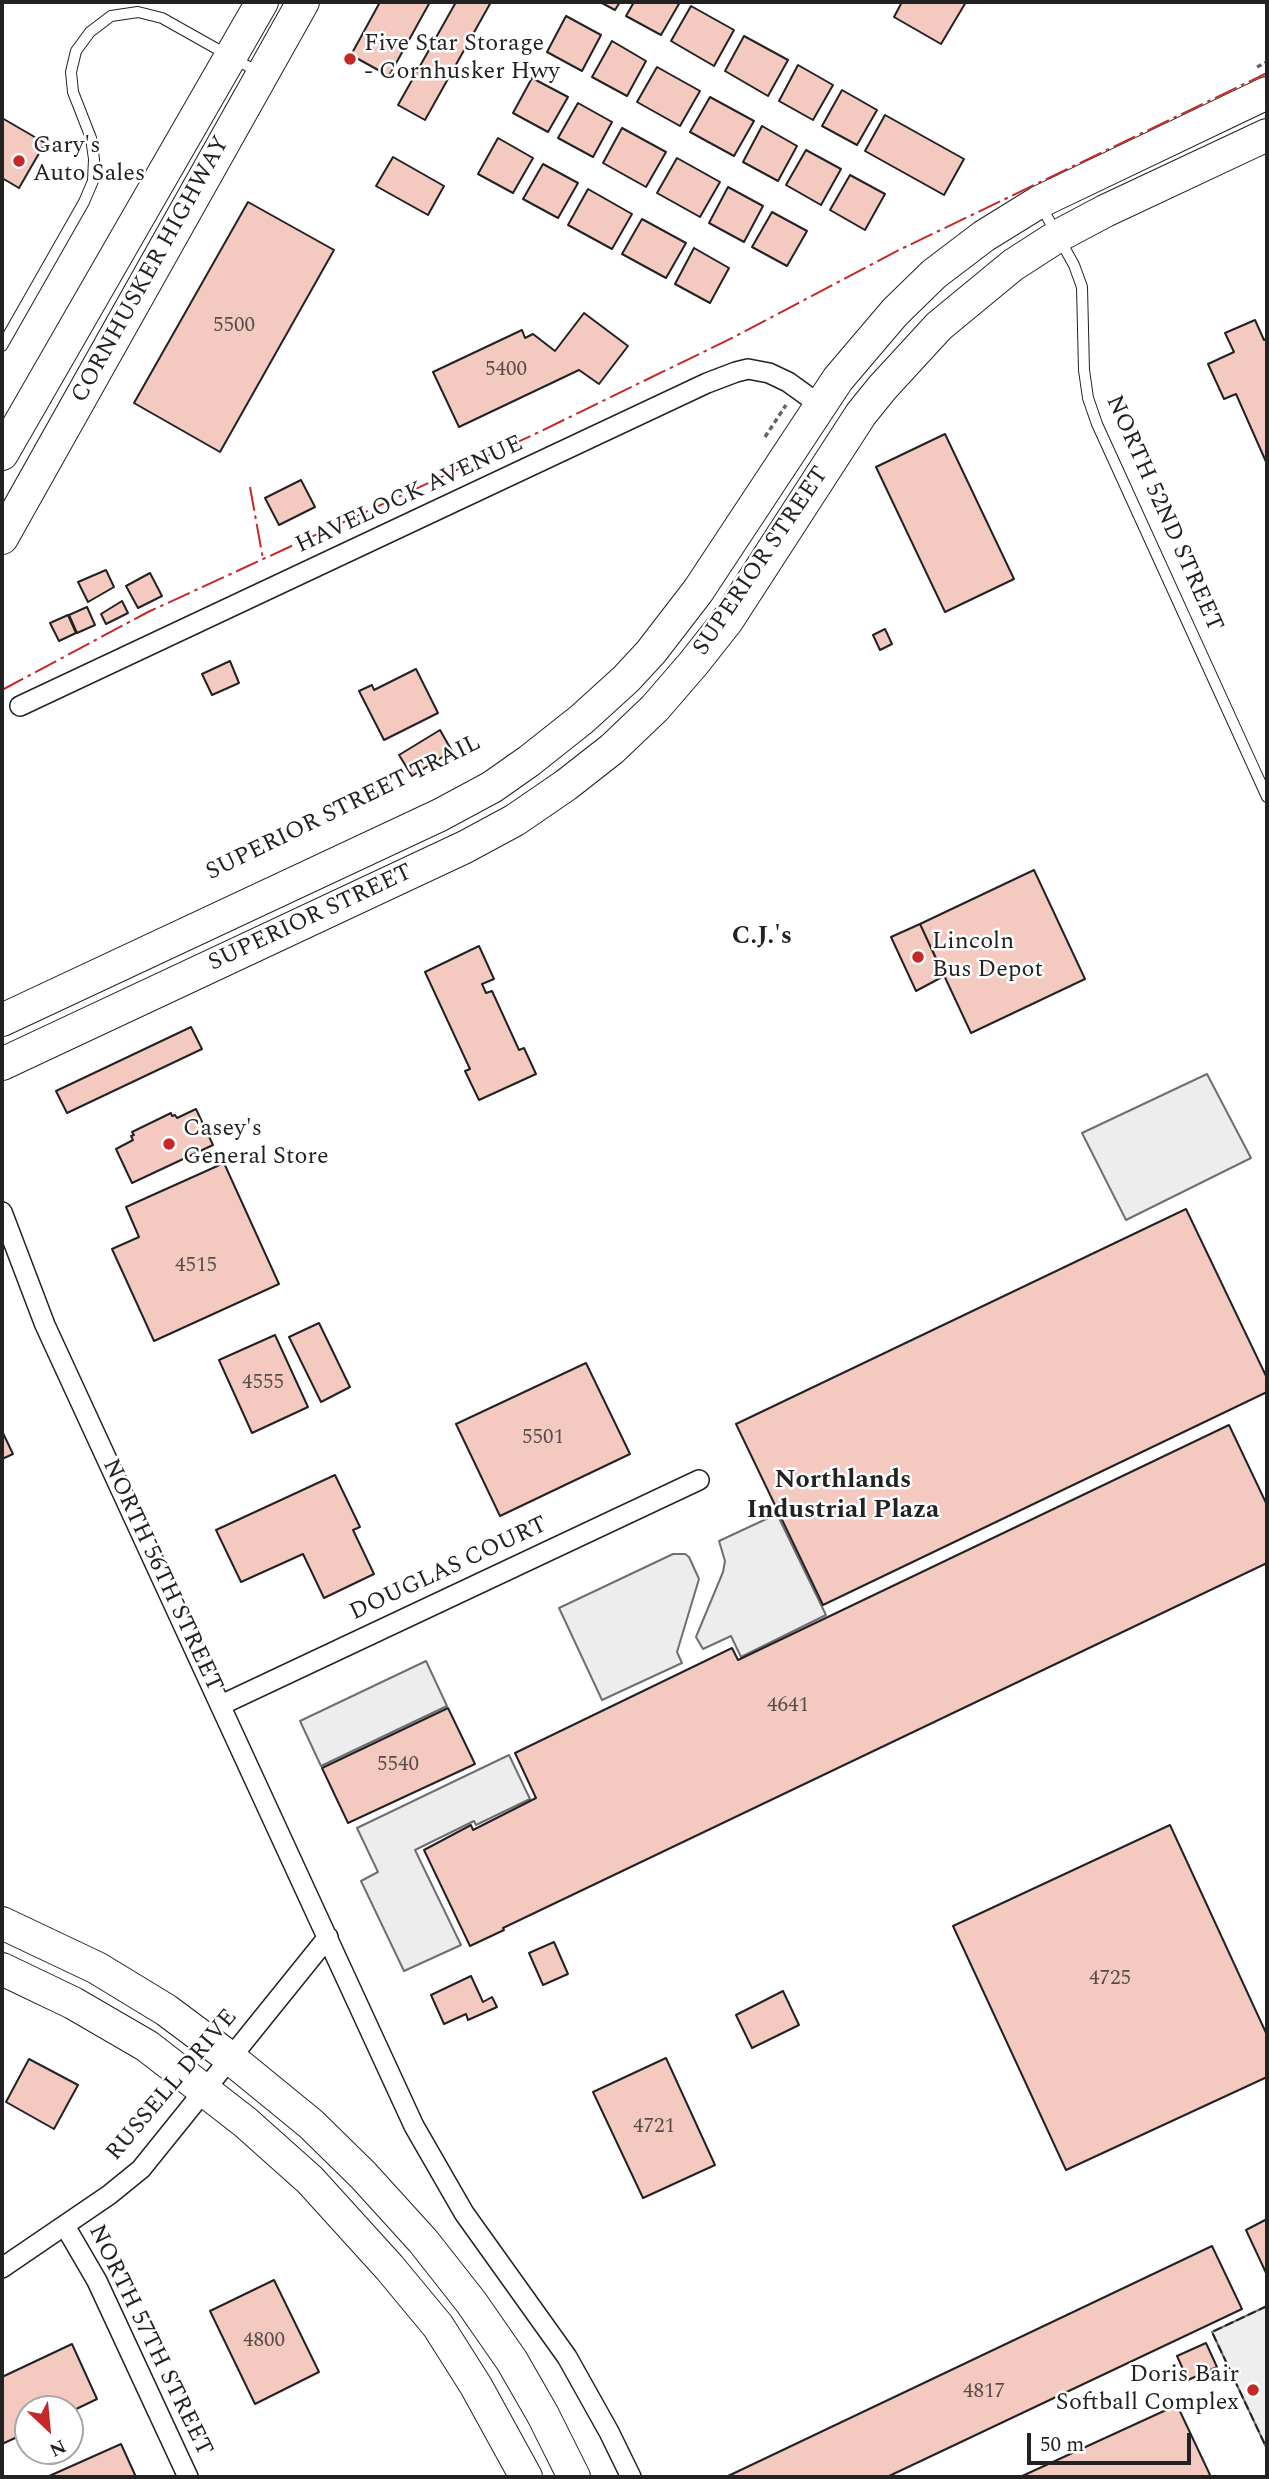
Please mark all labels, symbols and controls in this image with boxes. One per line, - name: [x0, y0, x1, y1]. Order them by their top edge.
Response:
- place label: Five Star Storage - Cornhusker Hwy: [364, 31, 560, 87]
- marker: Five Star Storage - Cornhusker Hwy: [342, 51, 358, 67]
- street label: CORNHUSKER HIGHWAY: [67, 132, 237, 408]
- place label: Gary's Auto Sales: [33, 133, 145, 189]
- marker: Gary's Auto Sales: [11, 153, 27, 169]
- house number: 5500: [213, 314, 255, 340]
- house number: 5400: [485, 358, 527, 384]
- street label: NORTH 52ND STREET: [1098, 391, 1228, 637]
- street label: HAVELOCK AVENUE: [292, 431, 528, 561]
- street label: SUPERIOR STREET: [688, 462, 836, 662]
- street label: SUPERIOR STREET TRAIL: [202, 730, 486, 888]
- street label: SUPERIOR STREET: [204, 859, 418, 979]
- district label: C.J.'s: [732, 922, 792, 954]
- place label: Lincoln Bus Depot: [932, 929, 1043, 985]
- marker: Lincoln Bus Depot: [910, 949, 926, 965]
- place label: Casey's General Store: [183, 1116, 329, 1172]
- marker: Casey's General Store: [161, 1136, 177, 1152]
- house number: 4515: [175, 1254, 217, 1280]
- house number: 4555: [242, 1371, 284, 1397]
- house number: 5501: [522, 1426, 564, 1452]
- street label: NORTH 56TH STREET: [94, 1455, 228, 1697]
- district label: Northlands Industrial Plaza: [747, 1466, 939, 1528]
- street label: DOUGLAS COURT: [346, 1512, 552, 1628]
- house number: 4641: [767, 1694, 809, 1720]
- house number: 5540: [377, 1753, 419, 1779]
- house number: 4725: [1089, 1967, 1131, 1993]
- street label: RUSSELL DRIVE: [101, 2004, 245, 2168]
- house number: 4721: [633, 2115, 675, 2141]
- street label: NORTH 57TH STREET: [80, 2221, 218, 2461]
- house number: 4800: [243, 2329, 285, 2355]
- place label: Doris Bair Softball Complex: [1056, 2362, 1239, 2418]
- house number: 4817: [963, 2380, 1005, 2406]
- marker: Doris Bair Softball Complex: [1245, 2382, 1261, 2398]
- north arrow: [14, 2395, 84, 2465]
- scale bar: [1031, 2420, 1196, 2464]
- text: 50 m: [1040, 2429, 1084, 2461]
- text: N: [44, 2431, 71, 2464]

